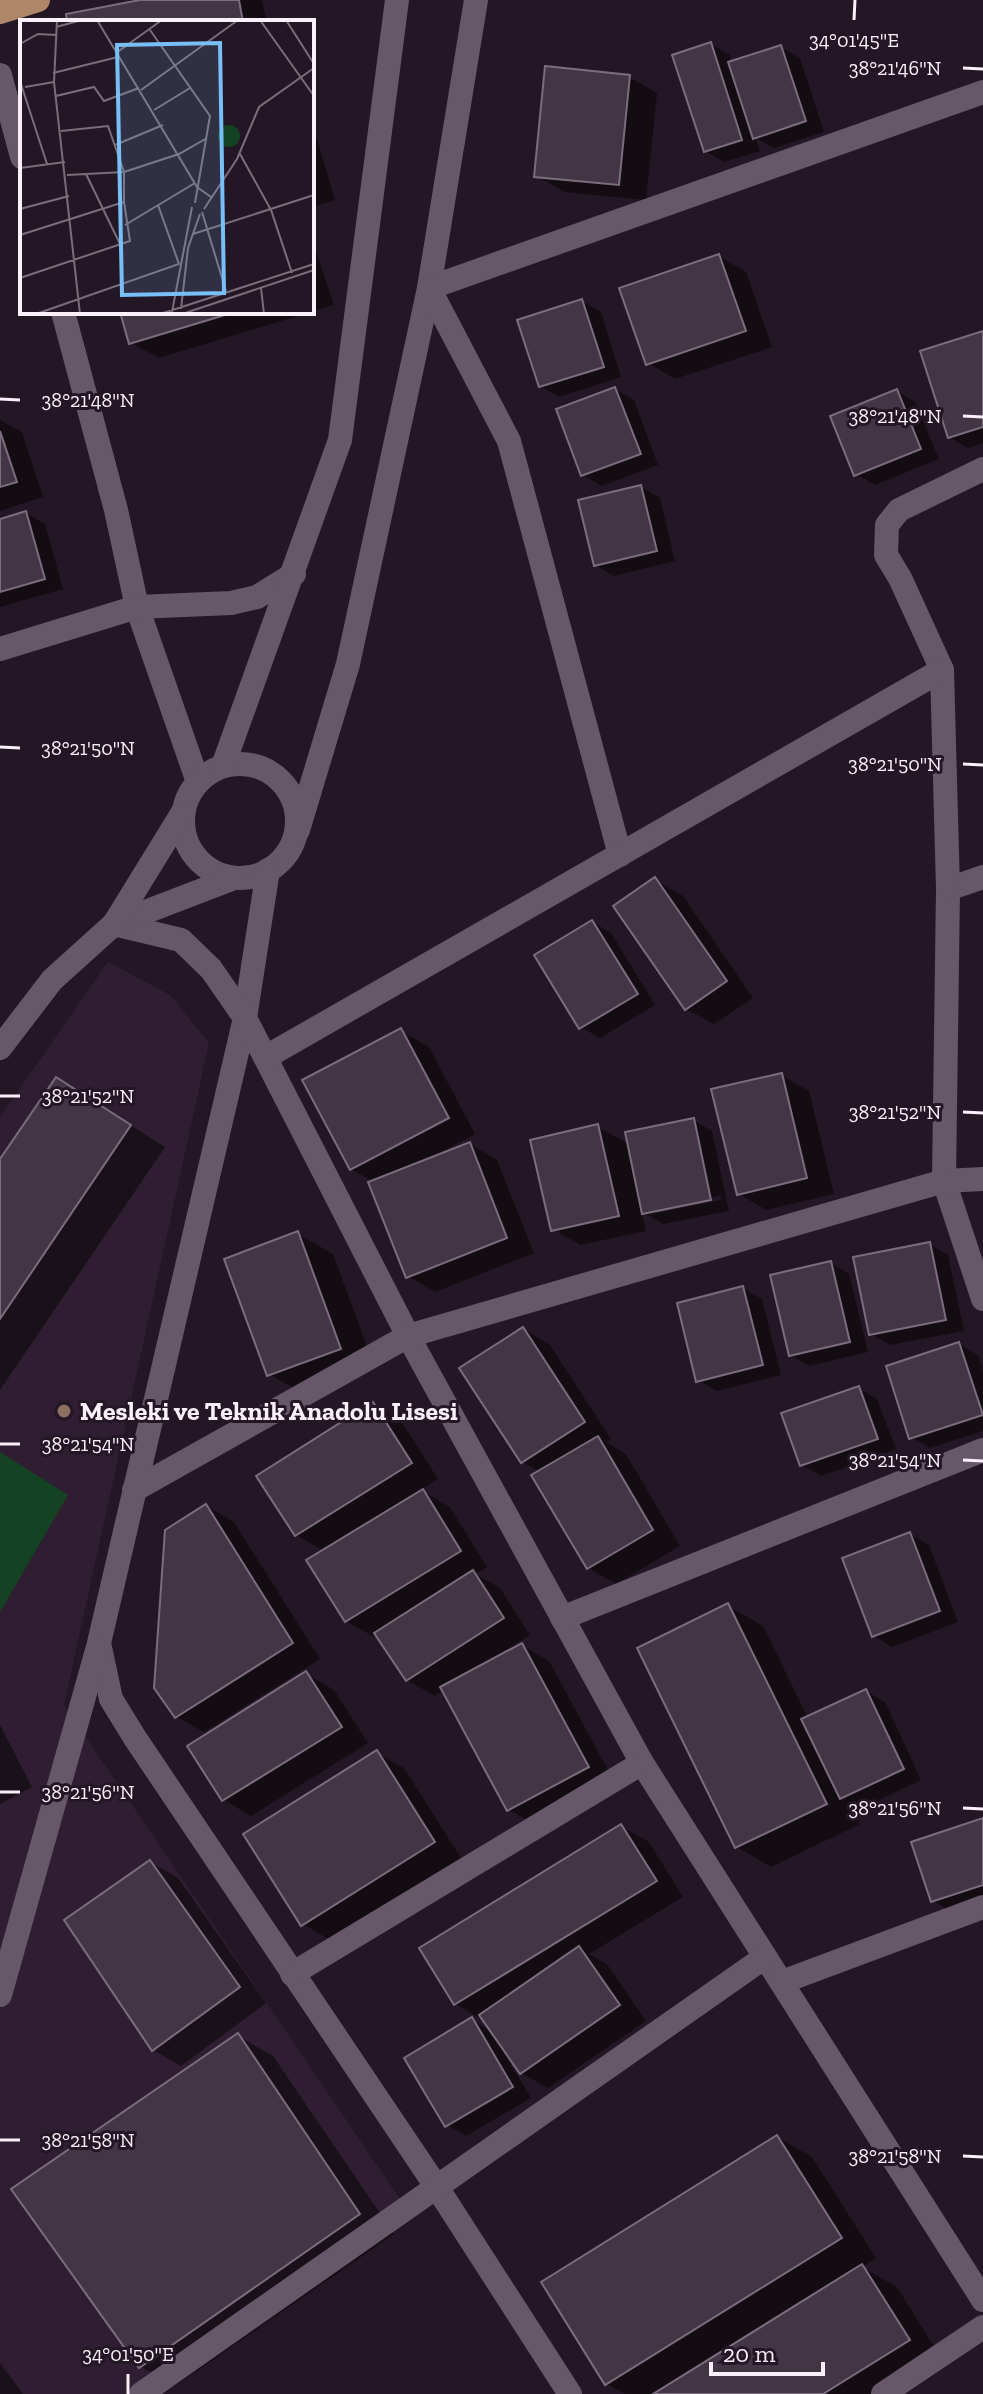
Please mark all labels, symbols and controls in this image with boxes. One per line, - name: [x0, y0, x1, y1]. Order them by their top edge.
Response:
- inset map: [20, 20, 314, 314]
- text: 34°01'45"E: [809, 28, 899, 52]
- text: 38°21'46"N: [849, 56, 942, 80]
- text: 38°21'48"N: [42, 388, 135, 412]
- text: 38°21'48"N: [849, 404, 942, 428]
- text: 38°21'50"N: [41, 736, 135, 760]
- text: 38°21'50"N: [848, 752, 942, 776]
- text: 38°21'52"N: [42, 1084, 135, 1108]
- text: 38°21'52"N: [849, 1100, 942, 1124]
- place label: Mesleki ve Teknik Anadolu Lisesi: [80, 1395, 458, 1427]
- marker: Mesleki ve Teknik Anadolu Lisesi: [55, 1402, 73, 1420]
- text: 38°21'54"N: [42, 1432, 135, 1456]
- text: 38°21'54"N: [849, 1448, 942, 1472]
- text: 38°21'56"N: [42, 1780, 135, 1804]
- text: 38°21'56"N: [849, 1796, 942, 1820]
- text: 38°21'58"N: [42, 2128, 135, 2152]
- text: 38°21'58"N: [849, 2144, 942, 2168]
- scale bar: [711, 2326, 823, 2376]
- text: 20 m: [723, 2339, 776, 2368]
- text: 34°01'50"E: [82, 2342, 174, 2366]

